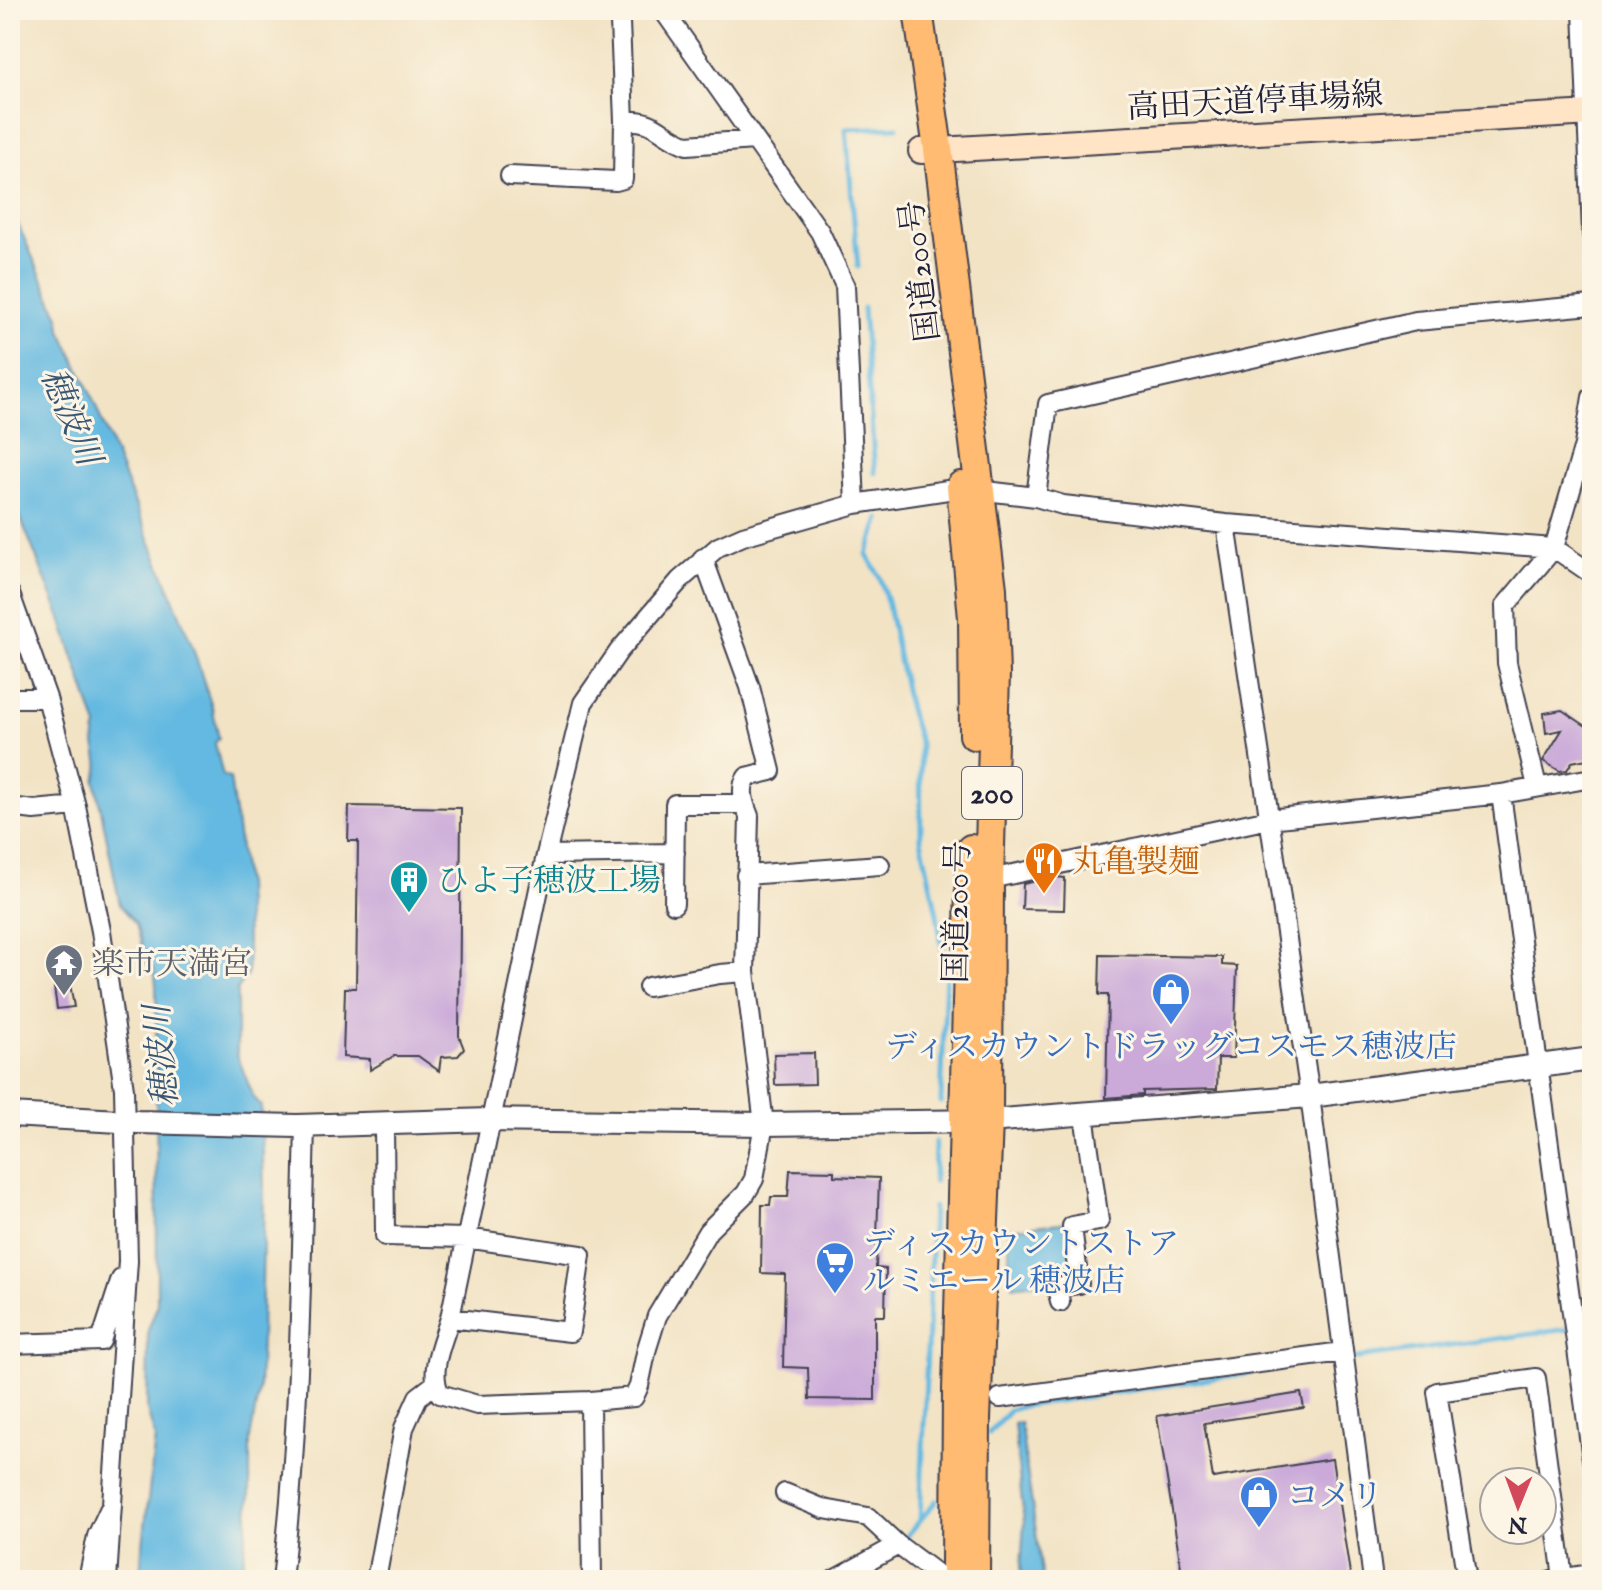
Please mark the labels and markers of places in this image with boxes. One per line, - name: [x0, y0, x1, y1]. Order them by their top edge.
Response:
- restaurant icon: 丸亀製麺: [1023, 840, 1065, 895]
- place label: 丸亀製麺: [1072, 843, 1200, 884]
- building icon: ひよ子穂波工場: [388, 859, 430, 914]
- place label: ひよ子穂波工場: [437, 862, 661, 903]
- temple icon: 楽市天満宮: [43, 942, 85, 997]
- place label: 楽市天満宮: [92, 945, 252, 986]
- shop icon: ディスカウントドラッグコスモス穂波店: [1150, 971, 1192, 1026]
- place label: ディスカウントドラッグコスモス穂波店: [885, 1028, 1457, 1069]
- place label: ディスカウントストア ルミエール 穂波店: [863, 1225, 1179, 1303]
- supermarket icon: ディスカウントストア ルミエール 穂波店: [814, 1240, 856, 1295]
- shop icon: コメリ: [1238, 1474, 1280, 1529]
- place label: コメリ: [1287, 1477, 1383, 1518]

